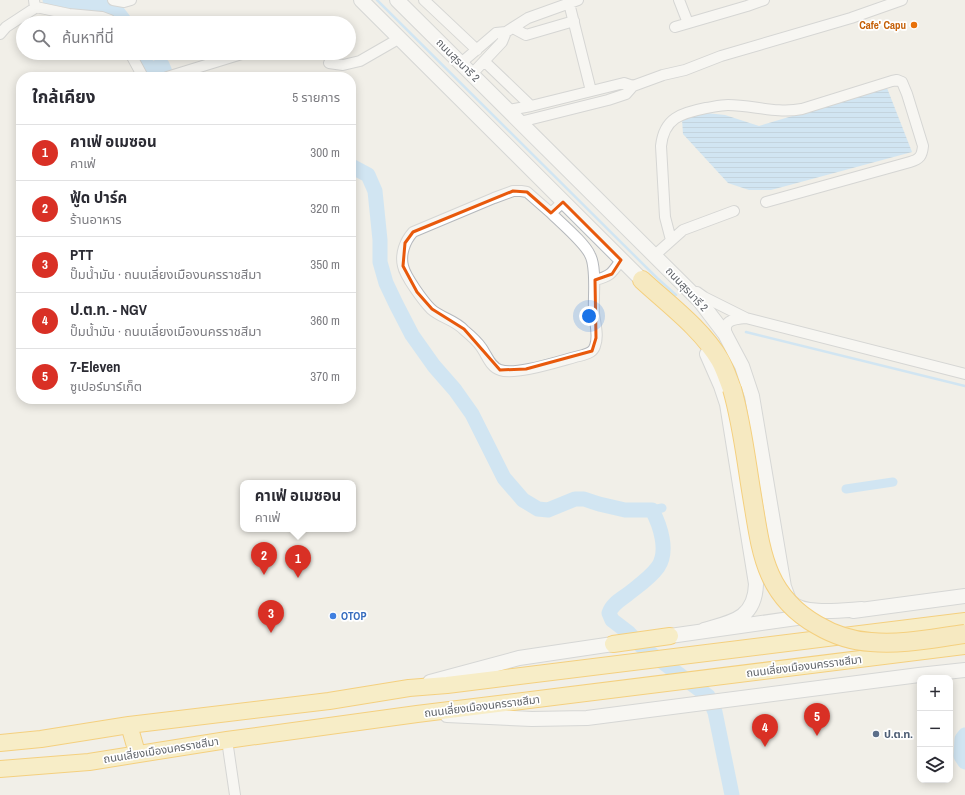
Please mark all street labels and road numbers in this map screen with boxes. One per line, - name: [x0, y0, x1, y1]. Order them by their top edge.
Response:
- street label: ถนนสุรนารี 2: [433, 35, 483, 85]
- street label: ถนนสุรนารี 2: [663, 264, 711, 314]
- street label: ถนนเลี่ยงเมืองนครราชสีมา: [745, 651, 863, 680]
- street label: ถนนเลี่ยงเมืองนครราชสีมา: [423, 691, 541, 720]
- street label: ถนนเลี่ยงเมืองนครราชสีมา: [102, 733, 220, 766]

